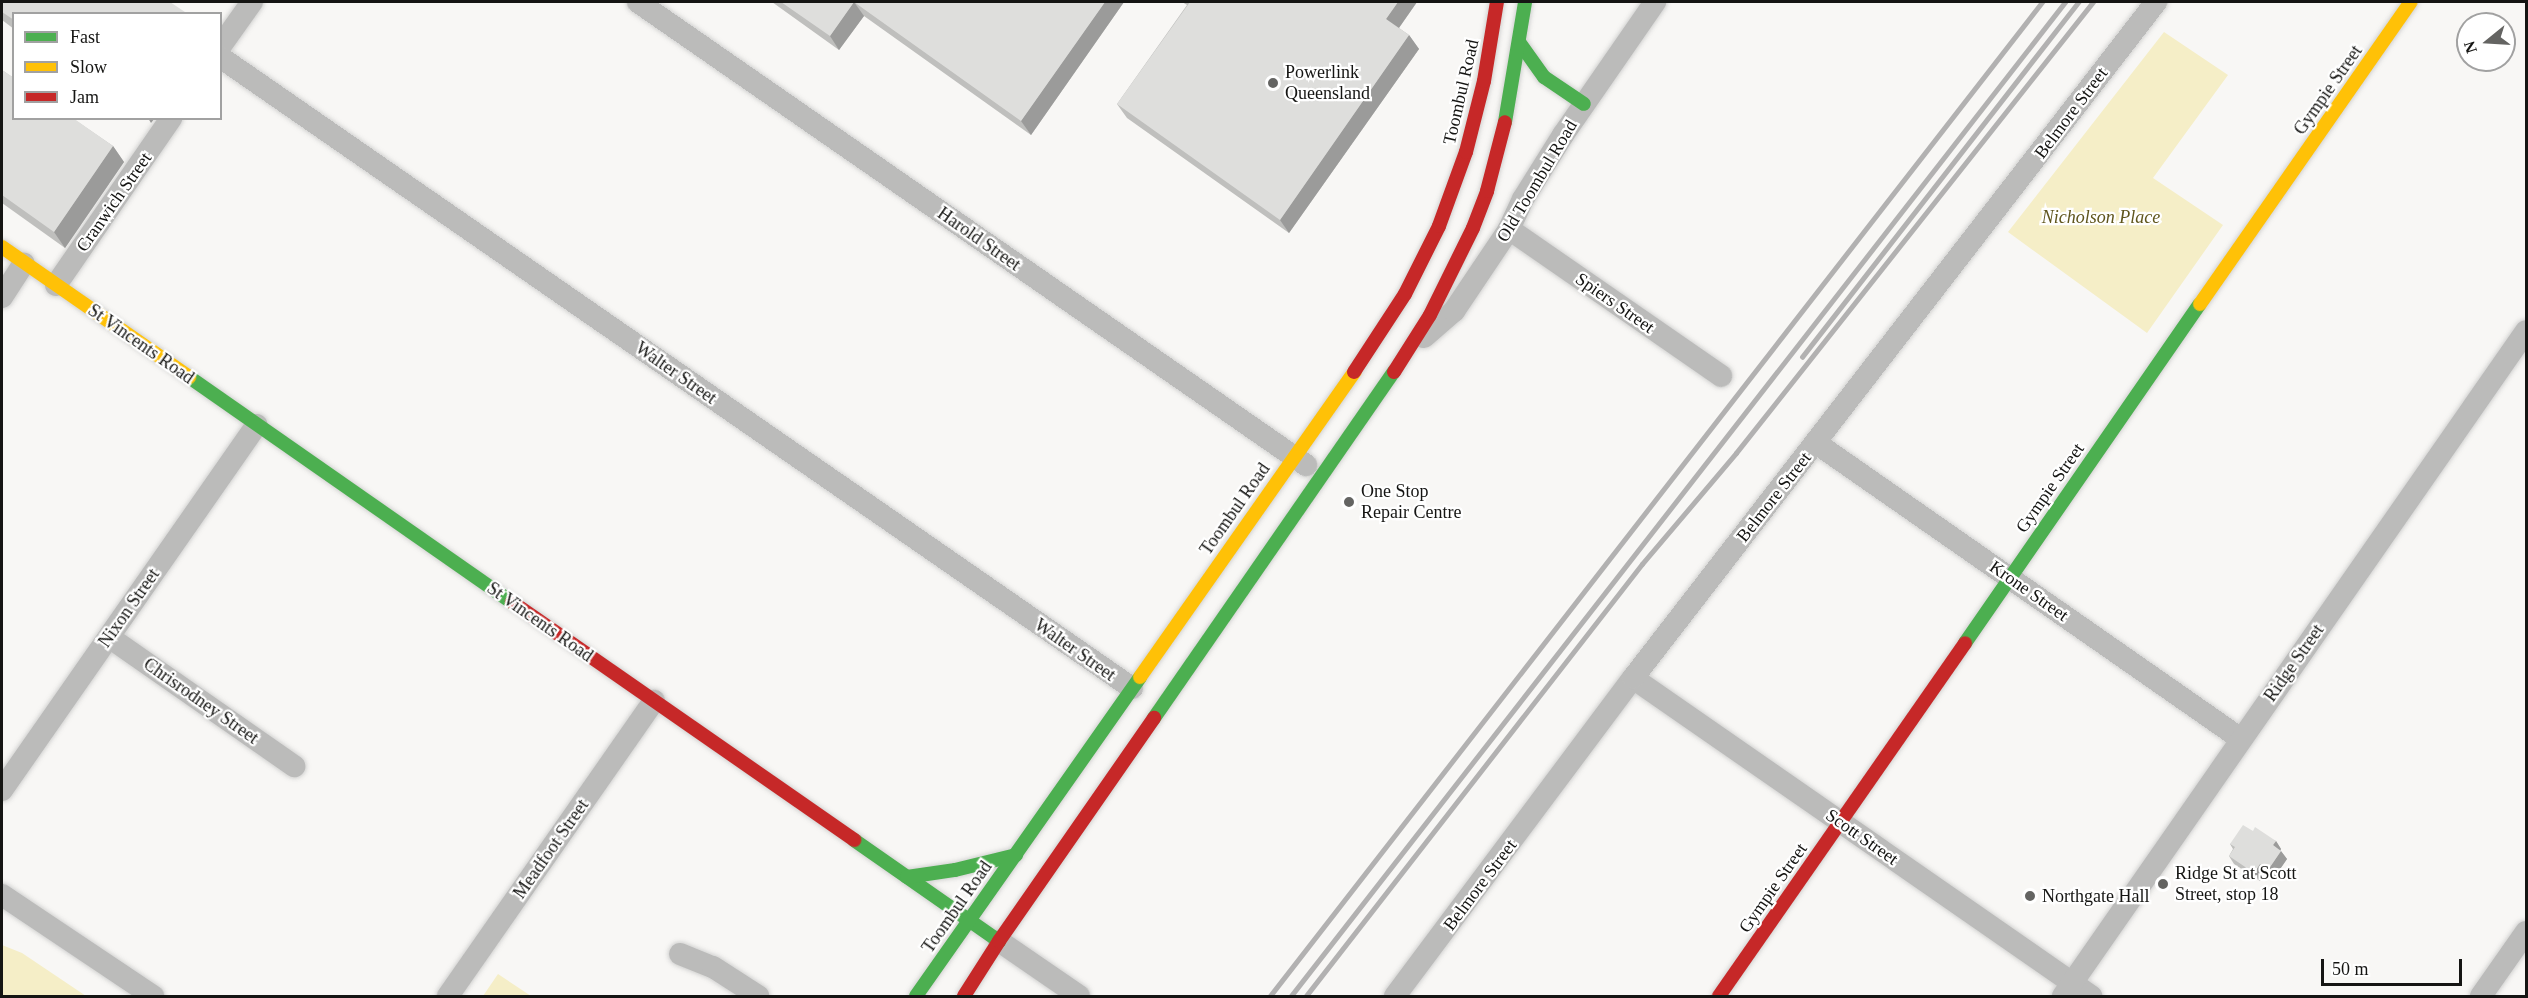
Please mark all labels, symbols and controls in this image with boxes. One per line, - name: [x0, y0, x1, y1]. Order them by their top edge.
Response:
- legend: [12, 12, 222, 120]
- north arrow: [2456, 12, 2516, 72]
- text: Fast: [70, 27, 100, 47]
- street label: Toombul Road: [1438, 37, 1484, 147]
- text: N: [2460, 39, 2480, 55]
- street label: Gympie Street: [2289, 41, 2367, 139]
- text: Slow: [70, 57, 107, 77]
- place label: Powerlink Queensland: [1285, 62, 1370, 104]
- street label: Belmore Street: [2030, 63, 2112, 163]
- marker: Powerlink Queensland: [1266, 76, 1280, 90]
- text: Jam: [70, 87, 99, 107]
- street label: Old Toombul Road: [1492, 116, 1582, 246]
- street label: Cranwich Street: [72, 148, 156, 256]
- street label: Harold Street: [933, 202, 1025, 276]
- park label: Nicholson Place: [2042, 206, 2160, 228]
- street label: Spiers Street: [1571, 268, 1659, 338]
- street label: St Vincents Road: [84, 299, 198, 389]
- street label: Walter Street: [631, 337, 721, 409]
- street label: Gympie Street: [2011, 439, 2089, 537]
- street label: Belmore Street: [1732, 448, 1816, 546]
- street label: Toombul Road: [1195, 459, 1275, 559]
- place label: One Stop Repair Centre: [1361, 481, 1461, 524]
- marker: One Stop Repair Centre: [1342, 495, 1356, 509]
- street label: Krone Street: [1985, 556, 2073, 626]
- street label: Nixon Street: [94, 564, 164, 652]
- street label: St Vincents Road: [483, 577, 597, 667]
- street label: Walter Street: [1030, 614, 1120, 686]
- street label: Ridge Street: [2259, 620, 2329, 706]
- street label: Chrisrodney Street: [139, 653, 263, 749]
- street label: Meadfoot Street: [509, 795, 593, 903]
- street label: Scott Street: [1822, 804, 1902, 870]
- street label: Belmore Street: [1439, 835, 1521, 935]
- street label: Gympie Street: [1734, 839, 1812, 937]
- street label: Toombul Road: [917, 857, 997, 957]
- place label: Ridge St at Scott Street, stop 18: [2175, 863, 2296, 906]
- marker: Ridge St at Scott Street, stop 18: [2156, 877, 2170, 891]
- place label: Northgate Hall: [2042, 885, 2149, 907]
- marker: Northgate Hall: [2023, 889, 2037, 903]
- scale bar: [2324, 947, 2465, 985]
- text: 50 m: [2332, 959, 2369, 979]

